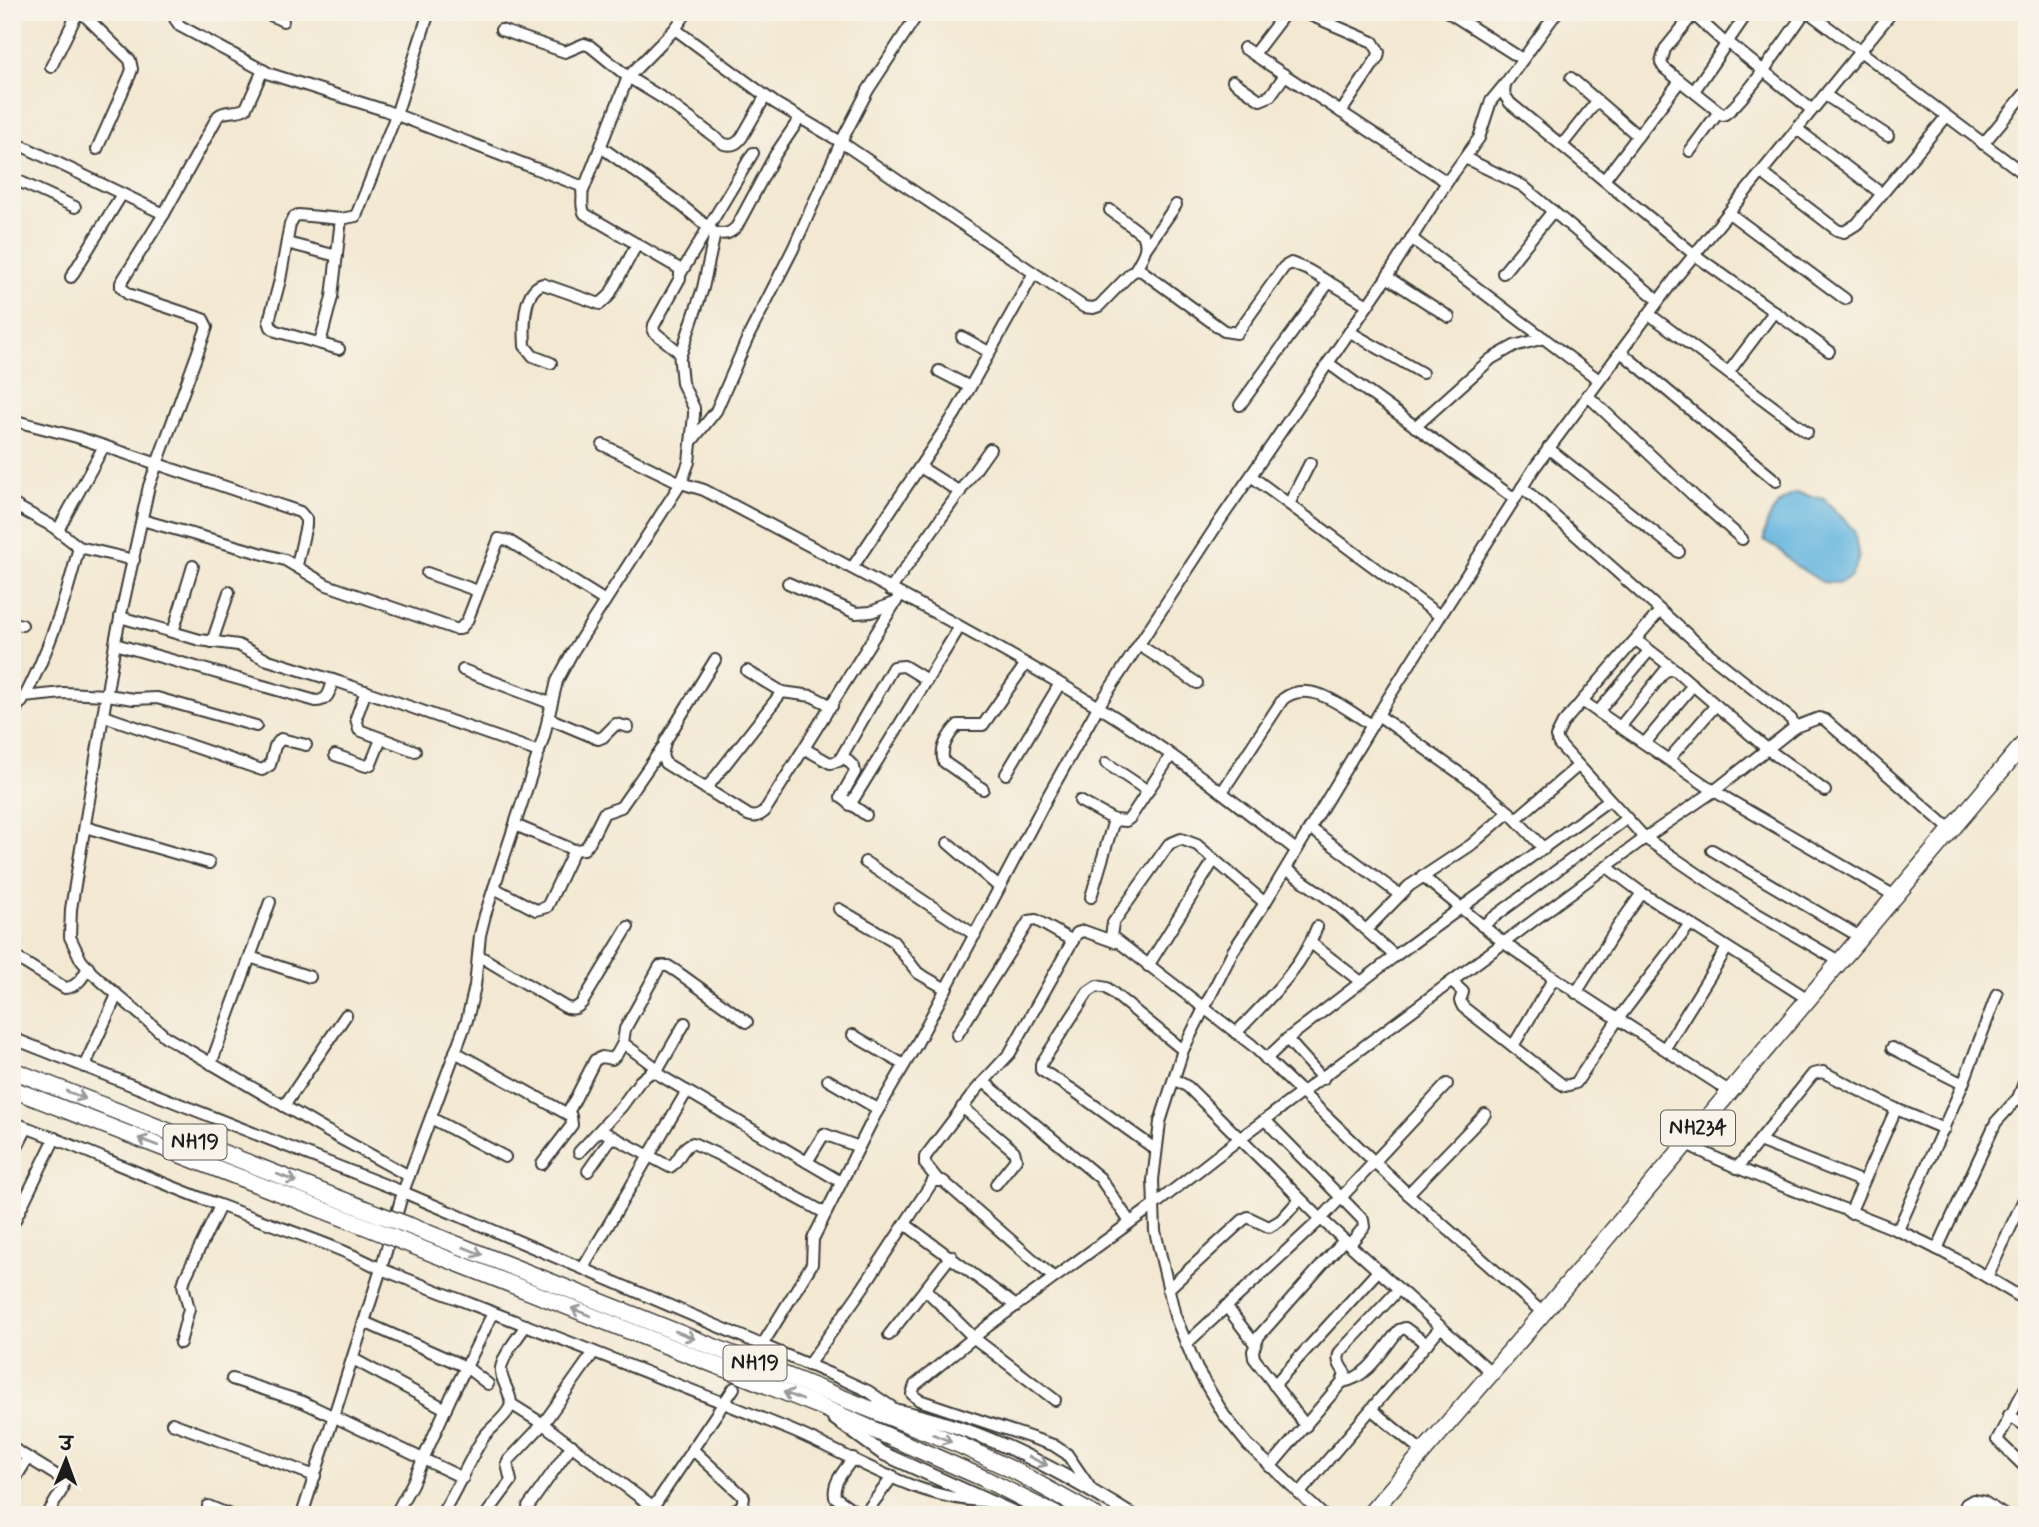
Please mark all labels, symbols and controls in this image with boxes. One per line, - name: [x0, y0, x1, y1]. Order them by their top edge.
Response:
- one-way arrow: [64, 1090, 86, 1103]
- road number: NH234: [1661, 1110, 1735, 1146]
- road number: NH19: [164, 1124, 227, 1160]
- one-way arrow: [138, 1135, 160, 1148]
- one-way arrow: [276, 1173, 298, 1186]
- one-way arrow: [462, 1246, 484, 1259]
- one-way arrow: [571, 1304, 593, 1317]
- one-way arrow: [673, 1330, 695, 1343]
- road number: NH19: [724, 1346, 786, 1380]
- one-way arrow: [783, 1388, 804, 1401]
- north arrow: [32, 1426, 102, 1496]
- text: उ: [58, 1432, 75, 1457]
- one-way arrow: [930, 1432, 952, 1445]
- one-way arrow: [1027, 1455, 1048, 1469]

